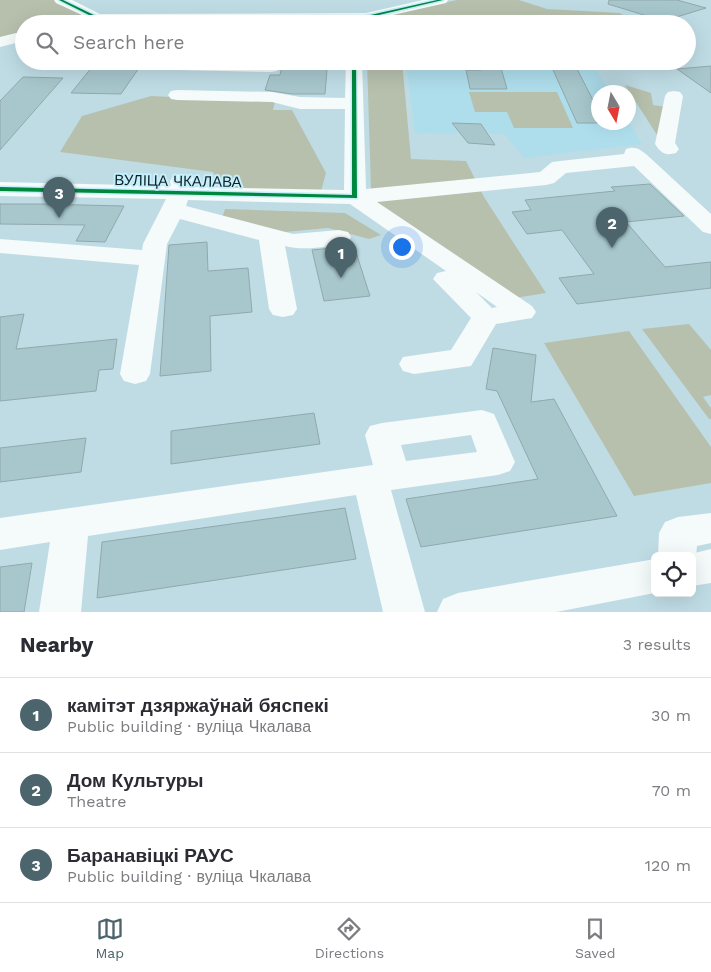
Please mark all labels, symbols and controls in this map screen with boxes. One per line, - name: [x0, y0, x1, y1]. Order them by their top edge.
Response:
- search box: [15, 15, 696, 70]
- icon: search: [33, 29, 61, 57]
- text: Search here: [73, 31, 184, 54]
- north arrow: [591, 85, 636, 130]
- street label: ВУЛІЦА ЧКАЛАВА: [114, 171, 242, 191]
- pin: 3: [43, 177, 75, 218]
- pin: 2: [596, 207, 628, 248]
- your location: [389, 234, 415, 260]
- pin: 1: [325, 237, 357, 278]
- map controls: [651, 552, 696, 597]
- button: locate: [651, 552, 696, 597]
- text: Nearby: [20, 632, 93, 657]
- text: 3 results: [623, 635, 691, 654]
- text: камітэт дзяржаўнай бяспекі: [67, 694, 329, 717]
- text: 1: [33, 706, 39, 725]
- text: 30 m: [651, 706, 691, 725]
- text: Public building · вуліца Чкалава: [67, 717, 311, 736]
- text: Дом Культуры: [67, 769, 204, 792]
- text: 2: [31, 781, 41, 800]
- text: 70 m: [652, 781, 691, 800]
- text: Theatre: [67, 792, 126, 811]
- text: Баранавіцкі РАУС: [67, 844, 234, 867]
- text: 3: [31, 856, 41, 875]
- text: 120 m: [645, 856, 691, 875]
- text: Public building · вуліца Чкалава: [67, 867, 311, 886]
- tab: Map: [95, 915, 124, 961]
- tab: Directions: [315, 915, 384, 961]
- tab: Saved: [575, 915, 616, 961]

